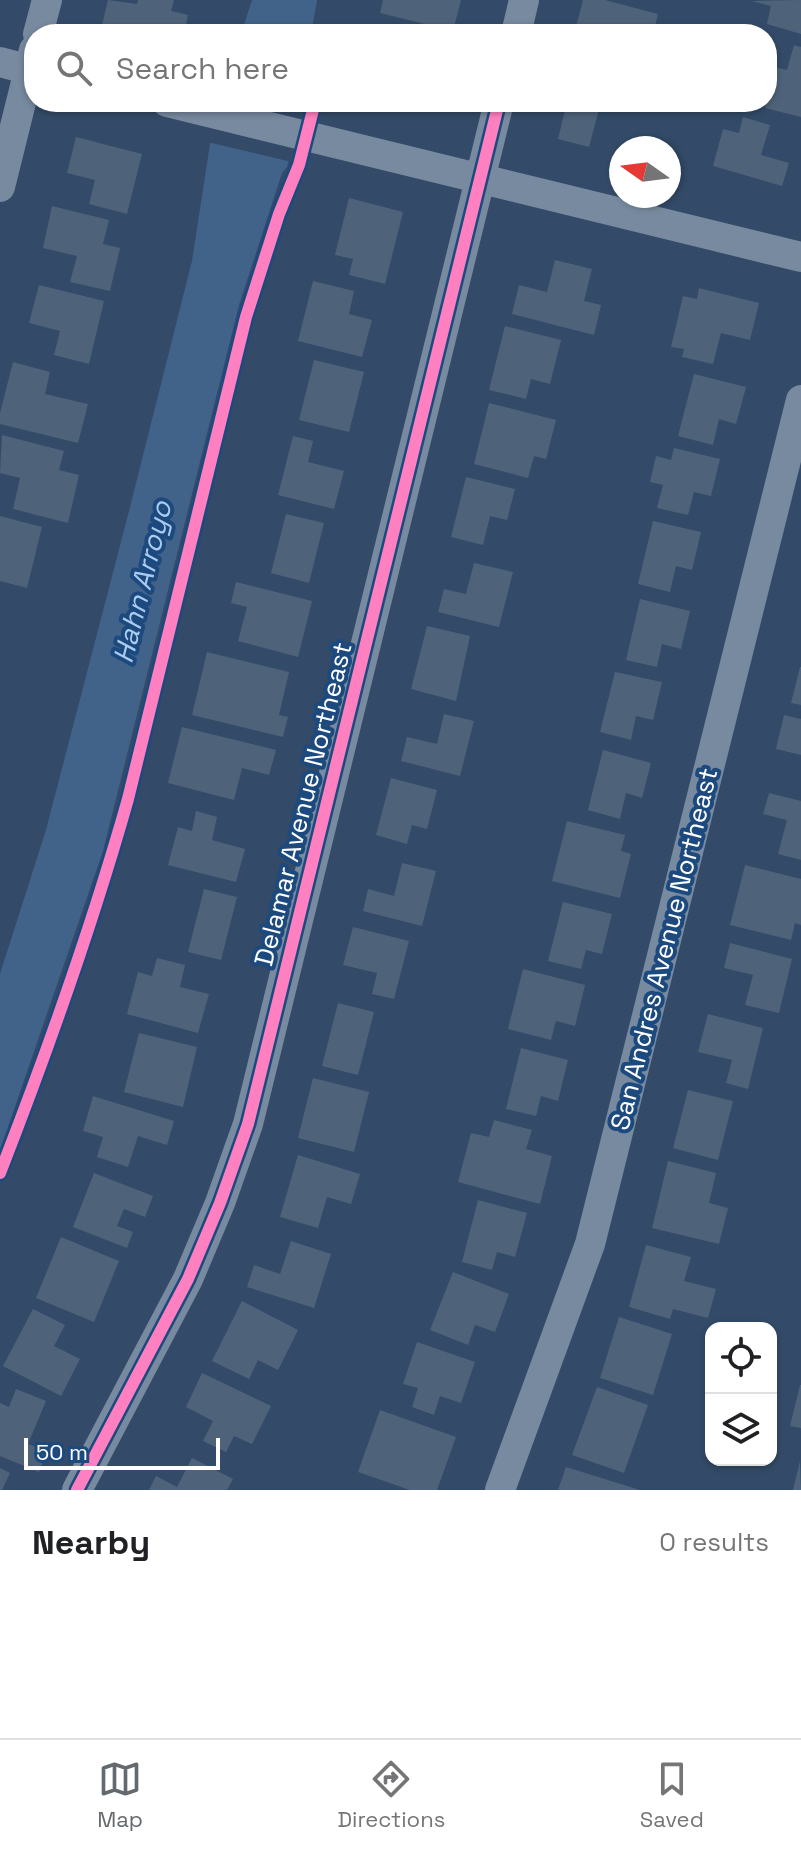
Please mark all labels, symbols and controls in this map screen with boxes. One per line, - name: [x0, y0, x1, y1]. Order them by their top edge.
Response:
- search box: [24, 24, 777, 112]
- icon: search: [52, 46, 96, 90]
- text: Search here: [116, 49, 289, 88]
- north arrow: [609, 136, 681, 208]
- water label: Hahn Arroyo: [105, 497, 180, 667]
- street label: Delamar Avenue Northeast: [246, 639, 360, 969]
- street label: San Andres Avenue Northeast: [602, 764, 726, 1134]
- map controls: [705, 1322, 777, 1466]
- button: locate: [705, 1322, 777, 1394]
- button: layers: [705, 1394, 777, 1466]
- scale bar: [24, 1434, 220, 1470]
- text: 50 m: [36, 1438, 88, 1466]
- text: Nearby: [32, 1521, 150, 1564]
- text: 0 results: [659, 1525, 769, 1559]
- tab: Map: [97, 1757, 143, 1833]
- tab: Directions: [337, 1757, 445, 1833]
- tab: Saved: [640, 1757, 704, 1833]

